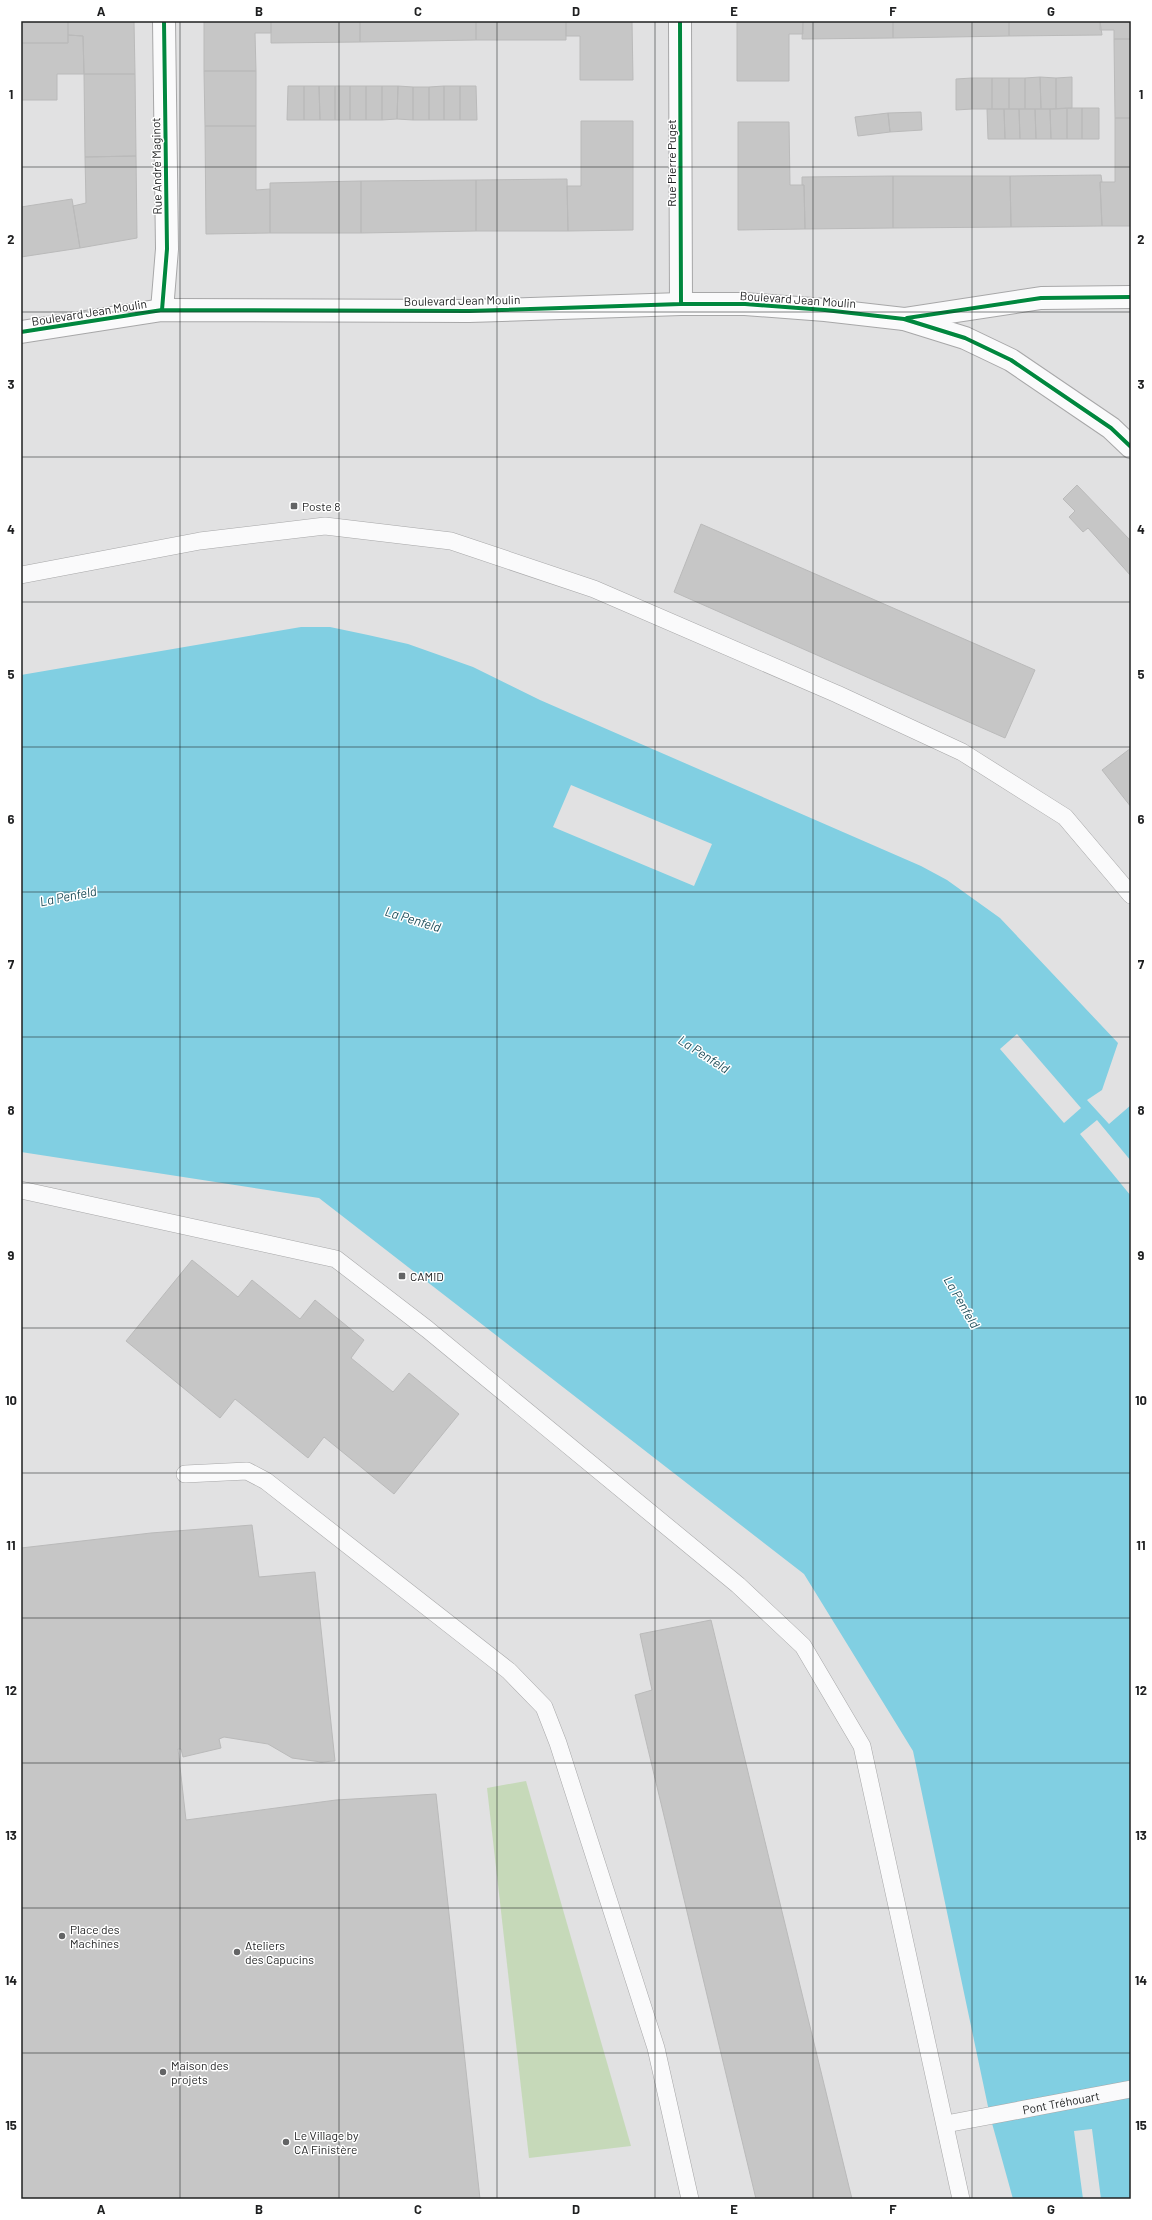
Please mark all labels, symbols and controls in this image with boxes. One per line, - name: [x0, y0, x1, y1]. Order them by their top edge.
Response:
- text: A: [97, 3, 106, 19]
- text: B: [255, 3, 263, 19]
- text: C: [414, 3, 422, 19]
- text: D: [572, 3, 580, 19]
- text: E: [730, 3, 738, 19]
- text: F: [889, 3, 897, 19]
- text: G: [1047, 3, 1055, 19]
- text: 1: [9, 86, 13, 102]
- text: 1: [1139, 86, 1143, 102]
- street label: Rue André Maginot: [148, 117, 164, 215]
- street label: Rue Pierre Puget: [664, 119, 678, 207]
- text: 2: [7, 231, 15, 247]
- text: 2: [1137, 231, 1145, 247]
- street label: Boulevard Jean Moulin: [739, 288, 857, 310]
- street label: Boulevard Jean Moulin: [404, 292, 520, 308]
- street label: Boulevard Jean Moulin: [30, 296, 148, 328]
- text: 3: [7, 376, 15, 392]
- text: 3: [1137, 376, 1145, 392]
- place label: Poste 8: [302, 499, 340, 513]
- marker: Poste 8: [289, 501, 299, 511]
- text: 4: [7, 521, 15, 537]
- text: 4: [1137, 521, 1145, 537]
- text: 5: [7, 666, 15, 682]
- text: 5: [1137, 666, 1145, 682]
- text: 6: [8, 811, 15, 827]
- text: 6: [1138, 811, 1145, 827]
- water label: La Penfeld: [38, 883, 98, 909]
- water label: La Penfeld: [383, 903, 443, 935]
- text: 7: [8, 956, 15, 972]
- text: 7: [1138, 956, 1145, 972]
- water label: La Penfeld: [675, 1032, 733, 1076]
- text: 8: [7, 1102, 15, 1118]
- text: 8: [1137, 1102, 1145, 1118]
- text: 9: [8, 1247, 15, 1263]
- text: 9: [1138, 1247, 1145, 1263]
- place label: CAMID: [410, 1269, 444, 1283]
- marker: CAMID: [397, 1271, 407, 1281]
- water label: La Penfeld: [941, 1273, 983, 1331]
- text: 10: [5, 1392, 17, 1408]
- text: 10: [1135, 1392, 1147, 1408]
- text: 11: [6, 1537, 16, 1553]
- text: 11: [1136, 1537, 1146, 1553]
- text: 12: [5, 1682, 17, 1698]
- text: 12: [1135, 1682, 1147, 1698]
- text: 13: [5, 1827, 17, 1843]
- text: 13: [1135, 1827, 1147, 1843]
- place label: Place des Machines: [70, 1922, 120, 1950]
- marker: Place des Machines: [57, 1931, 67, 1941]
- place label: Ateliers des Capucins: [245, 1938, 314, 1966]
- marker: Ateliers des Capucins: [232, 1947, 242, 1957]
- text: 14: [5, 1972, 17, 1988]
- text: 14: [1135, 1972, 1147, 1988]
- place label: Maison des projets: [171, 2058, 229, 2086]
- marker: Maison des projets: [158, 2067, 168, 2077]
- street label: Pont Tréhouart: [1021, 2088, 1101, 2116]
- text: 15: [5, 2117, 17, 2133]
- text: 15: [1135, 2117, 1147, 2133]
- place label: Le Village by CA Finistère: [294, 2128, 359, 2156]
- marker: Le Village by CA Finistère: [281, 2137, 291, 2147]
- text: A: [97, 2201, 106, 2217]
- text: B: [255, 2201, 263, 2217]
- text: C: [414, 2201, 422, 2217]
- text: D: [572, 2201, 580, 2217]
- text: E: [730, 2201, 738, 2217]
- text: F: [889, 2201, 897, 2217]
- text: G: [1047, 2201, 1055, 2217]

